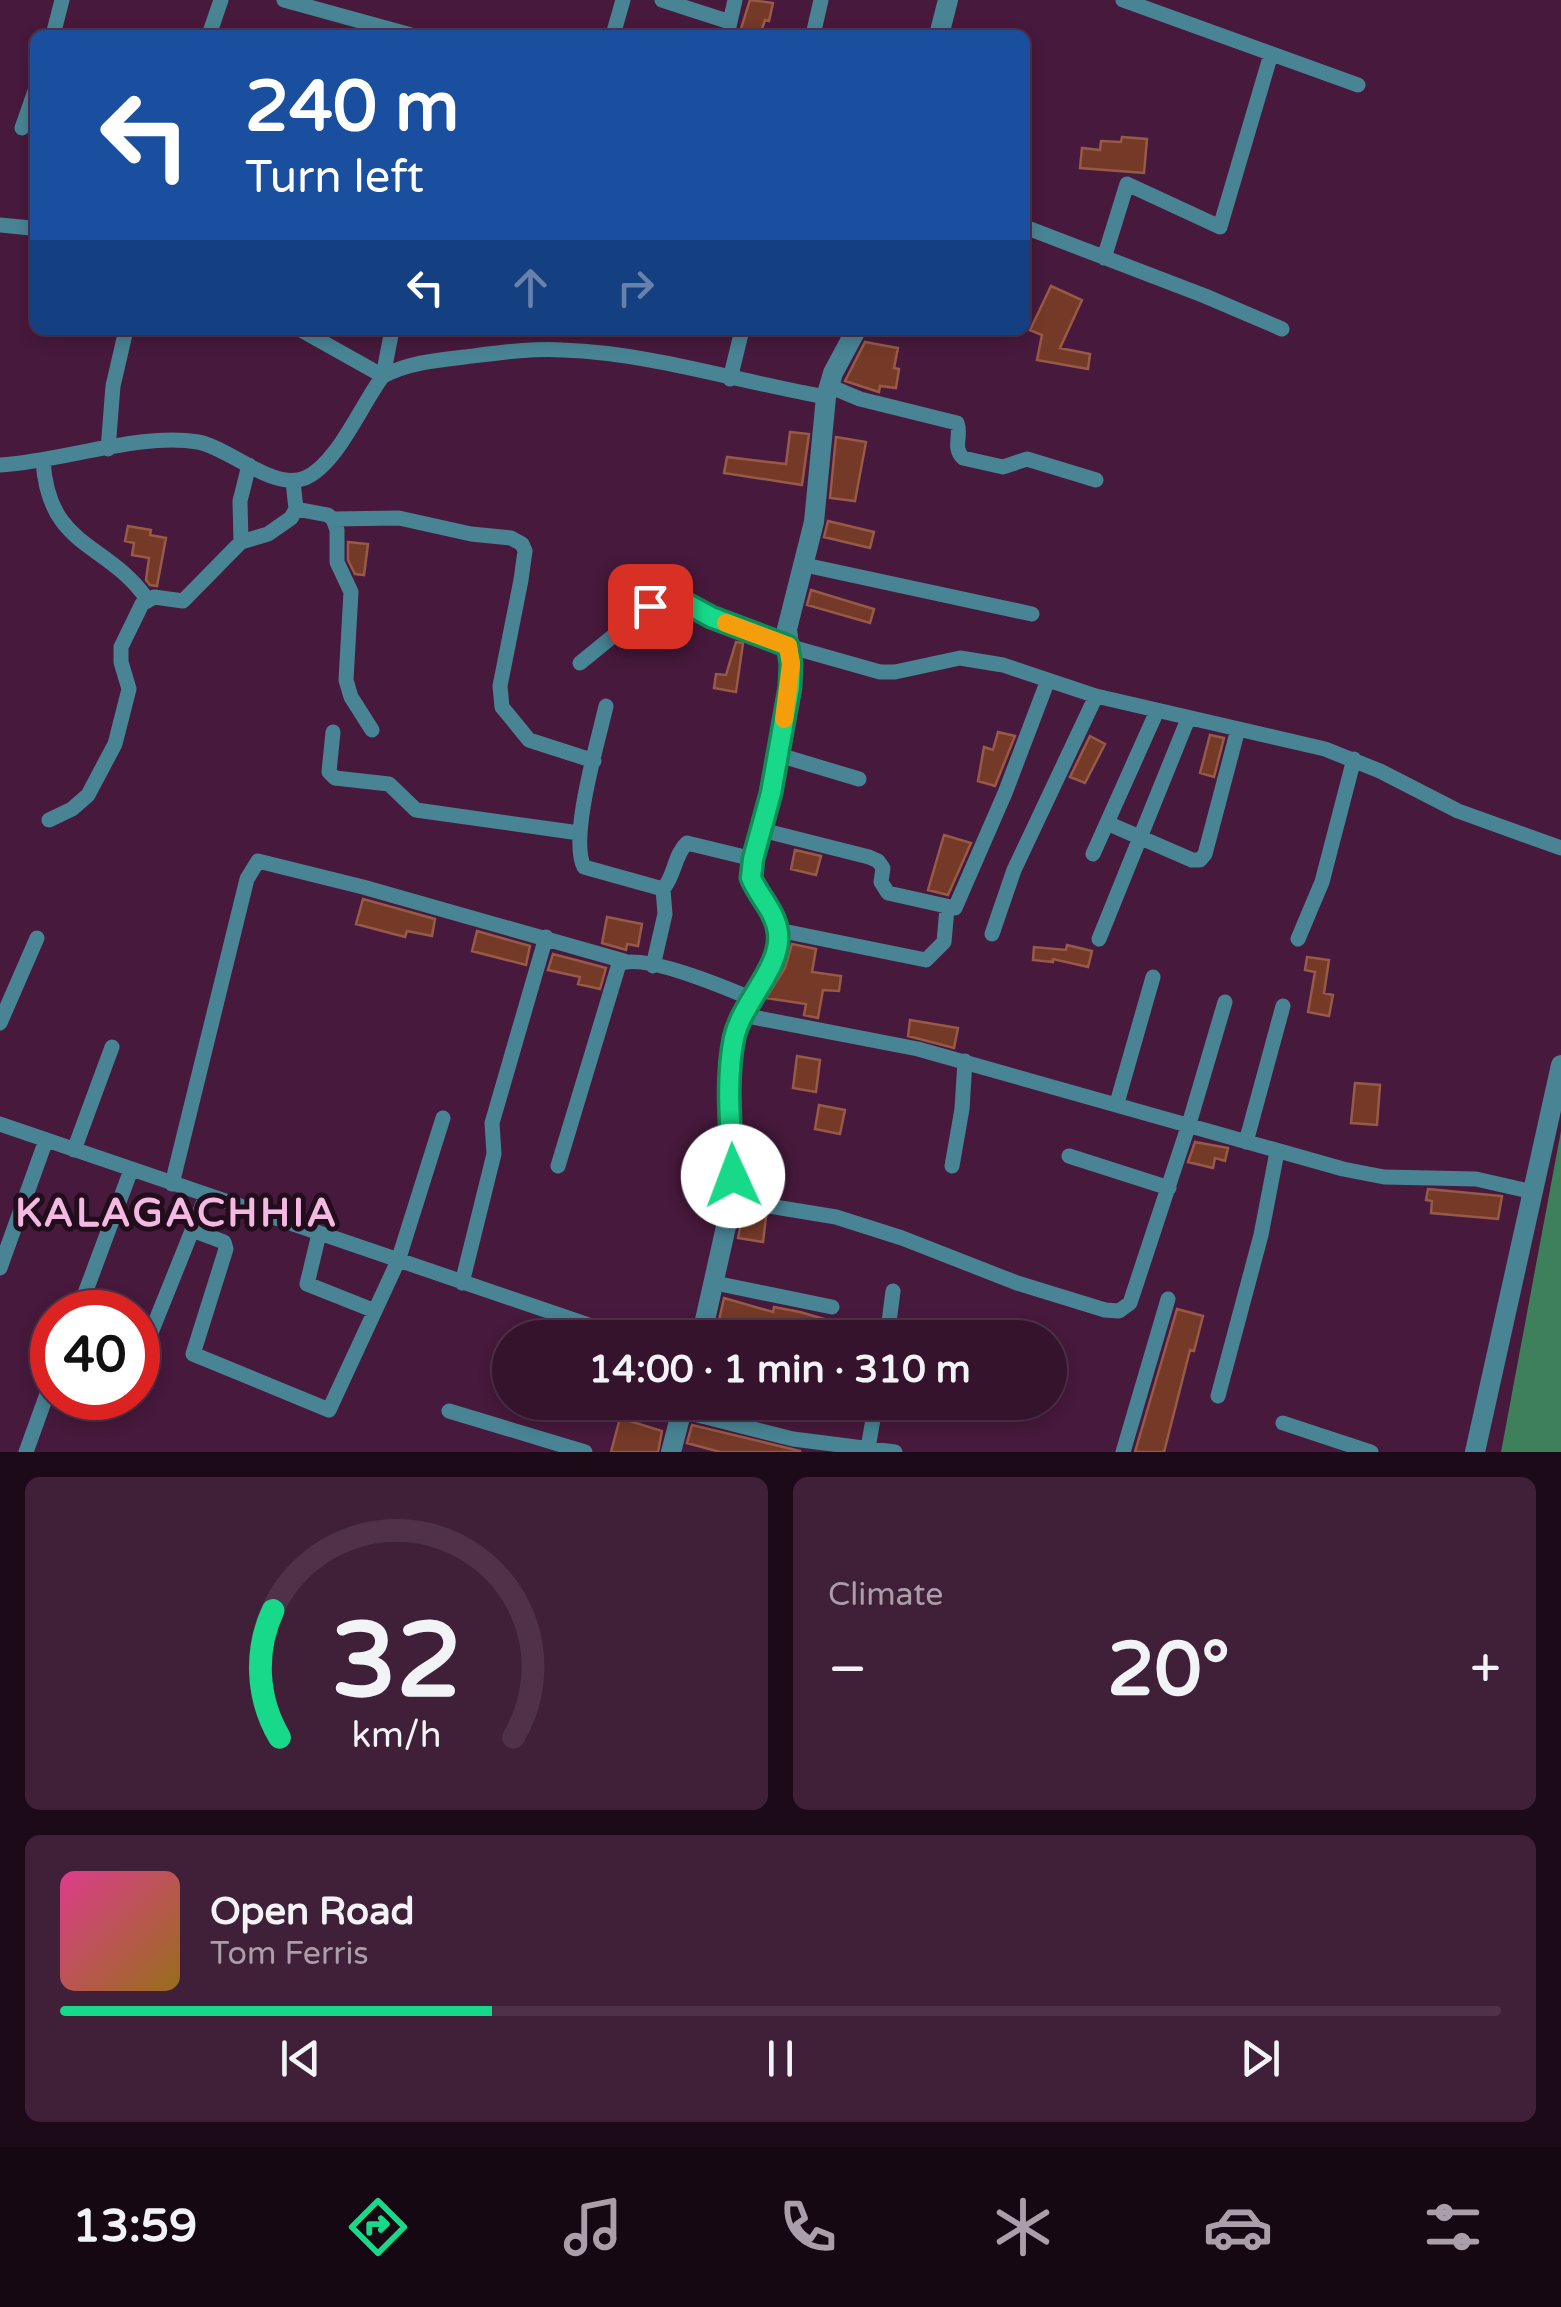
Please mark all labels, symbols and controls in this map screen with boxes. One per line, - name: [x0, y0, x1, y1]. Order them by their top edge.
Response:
- text: 240 m: [245, 66, 459, 150]
- icon: left: [80, 70, 210, 200]
- text: Turn left: [245, 151, 424, 205]
- icon: left: [398, 260, 453, 315]
- icon: ahead: [503, 260, 558, 315]
- icon: right: [608, 260, 663, 315]
- pin: [608, 564, 693, 649]
- icon: arrive: [623, 579, 678, 634]
- position arrow: [681, 1124, 785, 1228]
- district label: KALAGACHHIA: [15, 1189, 339, 1237]
- speed limit sign: 40: [30, 1290, 160, 1420]
- text: 14:00 · 1 min · 310 m: [588, 1347, 971, 1393]
- text: Climate: [828, 1576, 943, 1614]
- text: 32: [331, 1600, 462, 1725]
- text: 20°: [1107, 1625, 1230, 1715]
- text: −: [828, 1637, 867, 1703]
- text: +: [1470, 1637, 1501, 1703]
- text: km/h: [352, 1714, 441, 1757]
- text: Open Road: [210, 1889, 415, 1935]
- text: Tom Ferris: [210, 1935, 369, 1973]
- icon: previous: [273, 2031, 328, 2086]
- icon: pause: [753, 2031, 808, 2086]
- icon: next: [1233, 2031, 1288, 2086]
- icon: directions: [343, 2192, 413, 2262]
- icon: music: [558, 2192, 628, 2262]
- icon: phone: [773, 2192, 843, 2262]
- icon: climate: [988, 2192, 1058, 2262]
- icon: car: [1203, 2192, 1273, 2262]
- icon: filters: [1418, 2192, 1488, 2262]
- text: 13:59: [73, 2200, 197, 2254]

